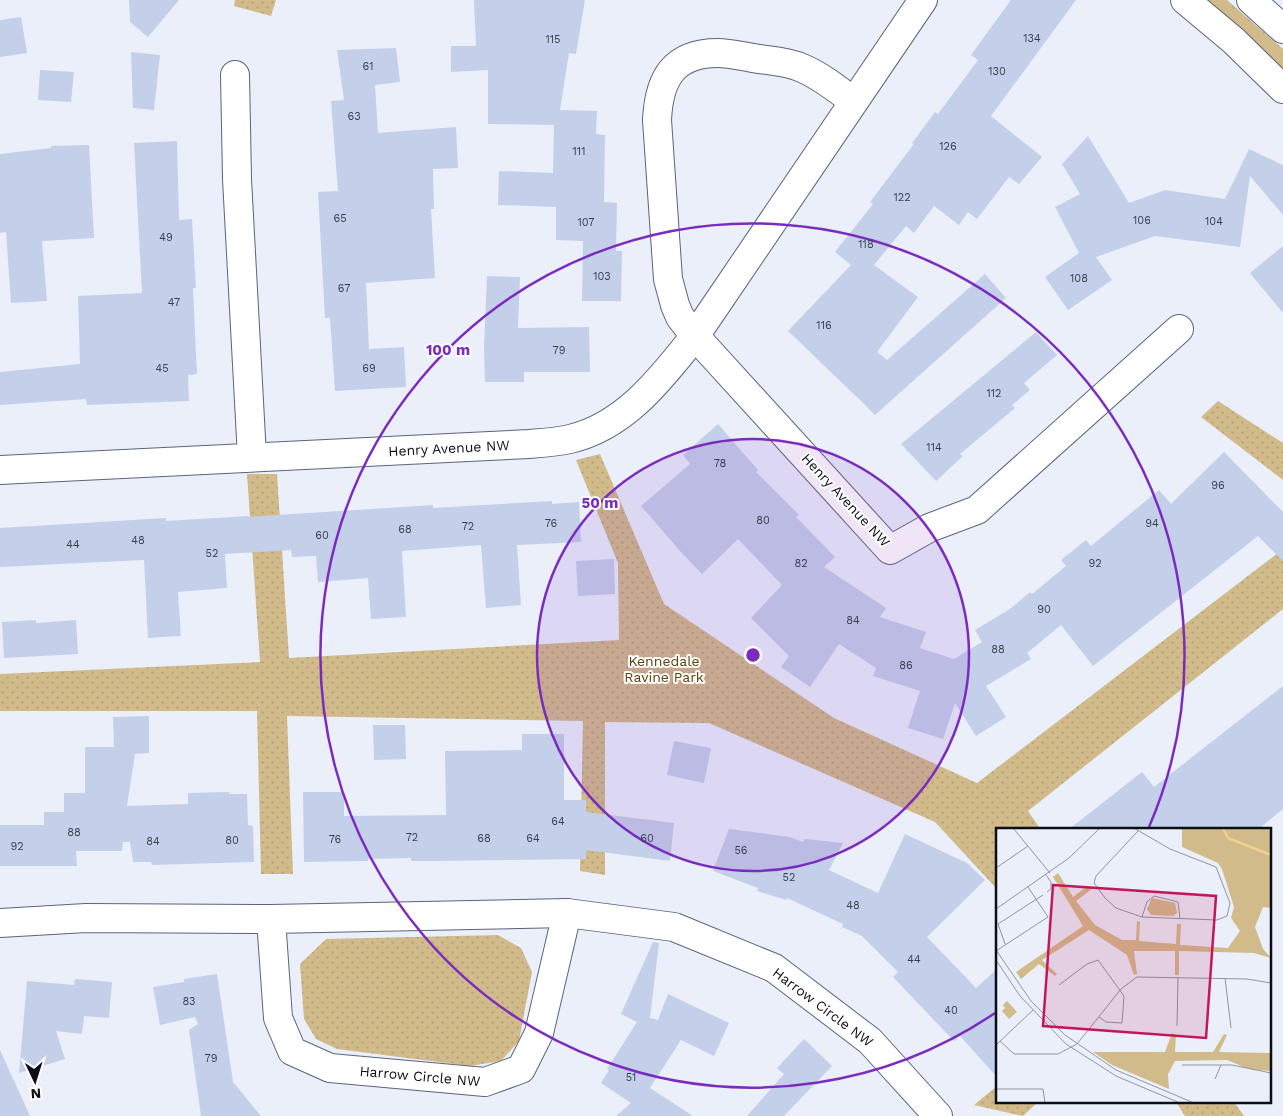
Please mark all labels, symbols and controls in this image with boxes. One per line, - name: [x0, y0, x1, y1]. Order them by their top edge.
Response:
- house number: 134: [1023, 32, 1041, 45]
- house number: 115: [546, 33, 560, 46]
- house number: 61: [363, 60, 373, 73]
- house number: 130: [988, 65, 1006, 78]
- house number: 63: [347, 110, 361, 123]
- house number: 126: [939, 140, 957, 153]
- house number: 111: [573, 145, 585, 158]
- house number: 122: [893, 191, 911, 204]
- house number: 65: [333, 212, 347, 225]
- house number: 106: [1133, 214, 1151, 227]
- house number: 104: [1205, 215, 1223, 228]
- house number: 107: [577, 216, 595, 229]
- house number: 49: [159, 231, 173, 244]
- house number: 118: [858, 238, 874, 251]
- house number: 103: [593, 270, 611, 283]
- house number: 108: [1070, 272, 1088, 285]
- house number: 67: [338, 282, 350, 295]
- house number: 47: [168, 296, 180, 309]
- house number: 116: [816, 319, 832, 332]
- text: 100 m: [426, 341, 470, 359]
- house number: 79: [553, 344, 566, 357]
- house number: 45: [155, 362, 169, 375]
- house number: 69: [362, 362, 376, 375]
- house number: 112: [987, 387, 1002, 400]
- street label: Henry Avenue NW: [388, 437, 510, 459]
- house number: 114: [926, 441, 942, 454]
- street label: Henry Avenue NW: [799, 450, 893, 550]
- house number: 78: [714, 457, 727, 470]
- house number: 96: [1211, 479, 1225, 492]
- text: 50 m: [582, 494, 618, 512]
- house number: 80: [756, 514, 770, 527]
- house number: 76: [545, 517, 558, 530]
- house number: 94: [1145, 517, 1159, 530]
- house number: 72: [462, 520, 474, 533]
- house number: 68: [398, 523, 412, 536]
- house number: 60: [315, 529, 329, 542]
- house number: 48: [131, 534, 145, 547]
- house number: 44: [66, 538, 80, 551]
- house number: 52: [206, 547, 218, 560]
- house number: 82: [794, 557, 808, 570]
- house number: 92: [1088, 557, 1102, 570]
- house number: 90: [1037, 603, 1051, 616]
- house number: 84: [846, 614, 860, 627]
- house number: 88: [991, 643, 1005, 656]
- centre of rings: [744, 646, 762, 664]
- park label: Kennedale Ravine Park: [624, 653, 704, 685]
- house number: 86: [899, 659, 913, 672]
- house number: 64: [551, 815, 565, 828]
- house number: 88: [67, 826, 81, 839]
- inset map: [996, 828, 1270, 1104]
- house number: 72: [406, 831, 418, 844]
- house number: 68: [477, 832, 491, 845]
- house number: 64: [526, 832, 540, 845]
- house number: 60: [640, 832, 654, 845]
- house number: 76: [329, 833, 342, 846]
- house number: 80: [225, 834, 239, 847]
- house number: 84: [146, 835, 160, 848]
- house number: 92: [10, 840, 24, 853]
- house number: 56: [734, 844, 748, 857]
- house number: 52: [783, 871, 795, 884]
- house number: 48: [846, 899, 860, 912]
- house number: 44: [907, 953, 921, 966]
- street label: Harrow Circle NW: [770, 964, 876, 1050]
- house number: 83: [183, 995, 195, 1008]
- house number: 40: [944, 1004, 958, 1017]
- house number: 79: [205, 1052, 218, 1065]
- north arrow: [10, 1056, 60, 1106]
- street label: Harrow Circle NW: [359, 1063, 481, 1089]
- house number: 51: [626, 1071, 636, 1084]
- text: N: [30, 1086, 42, 1102]

